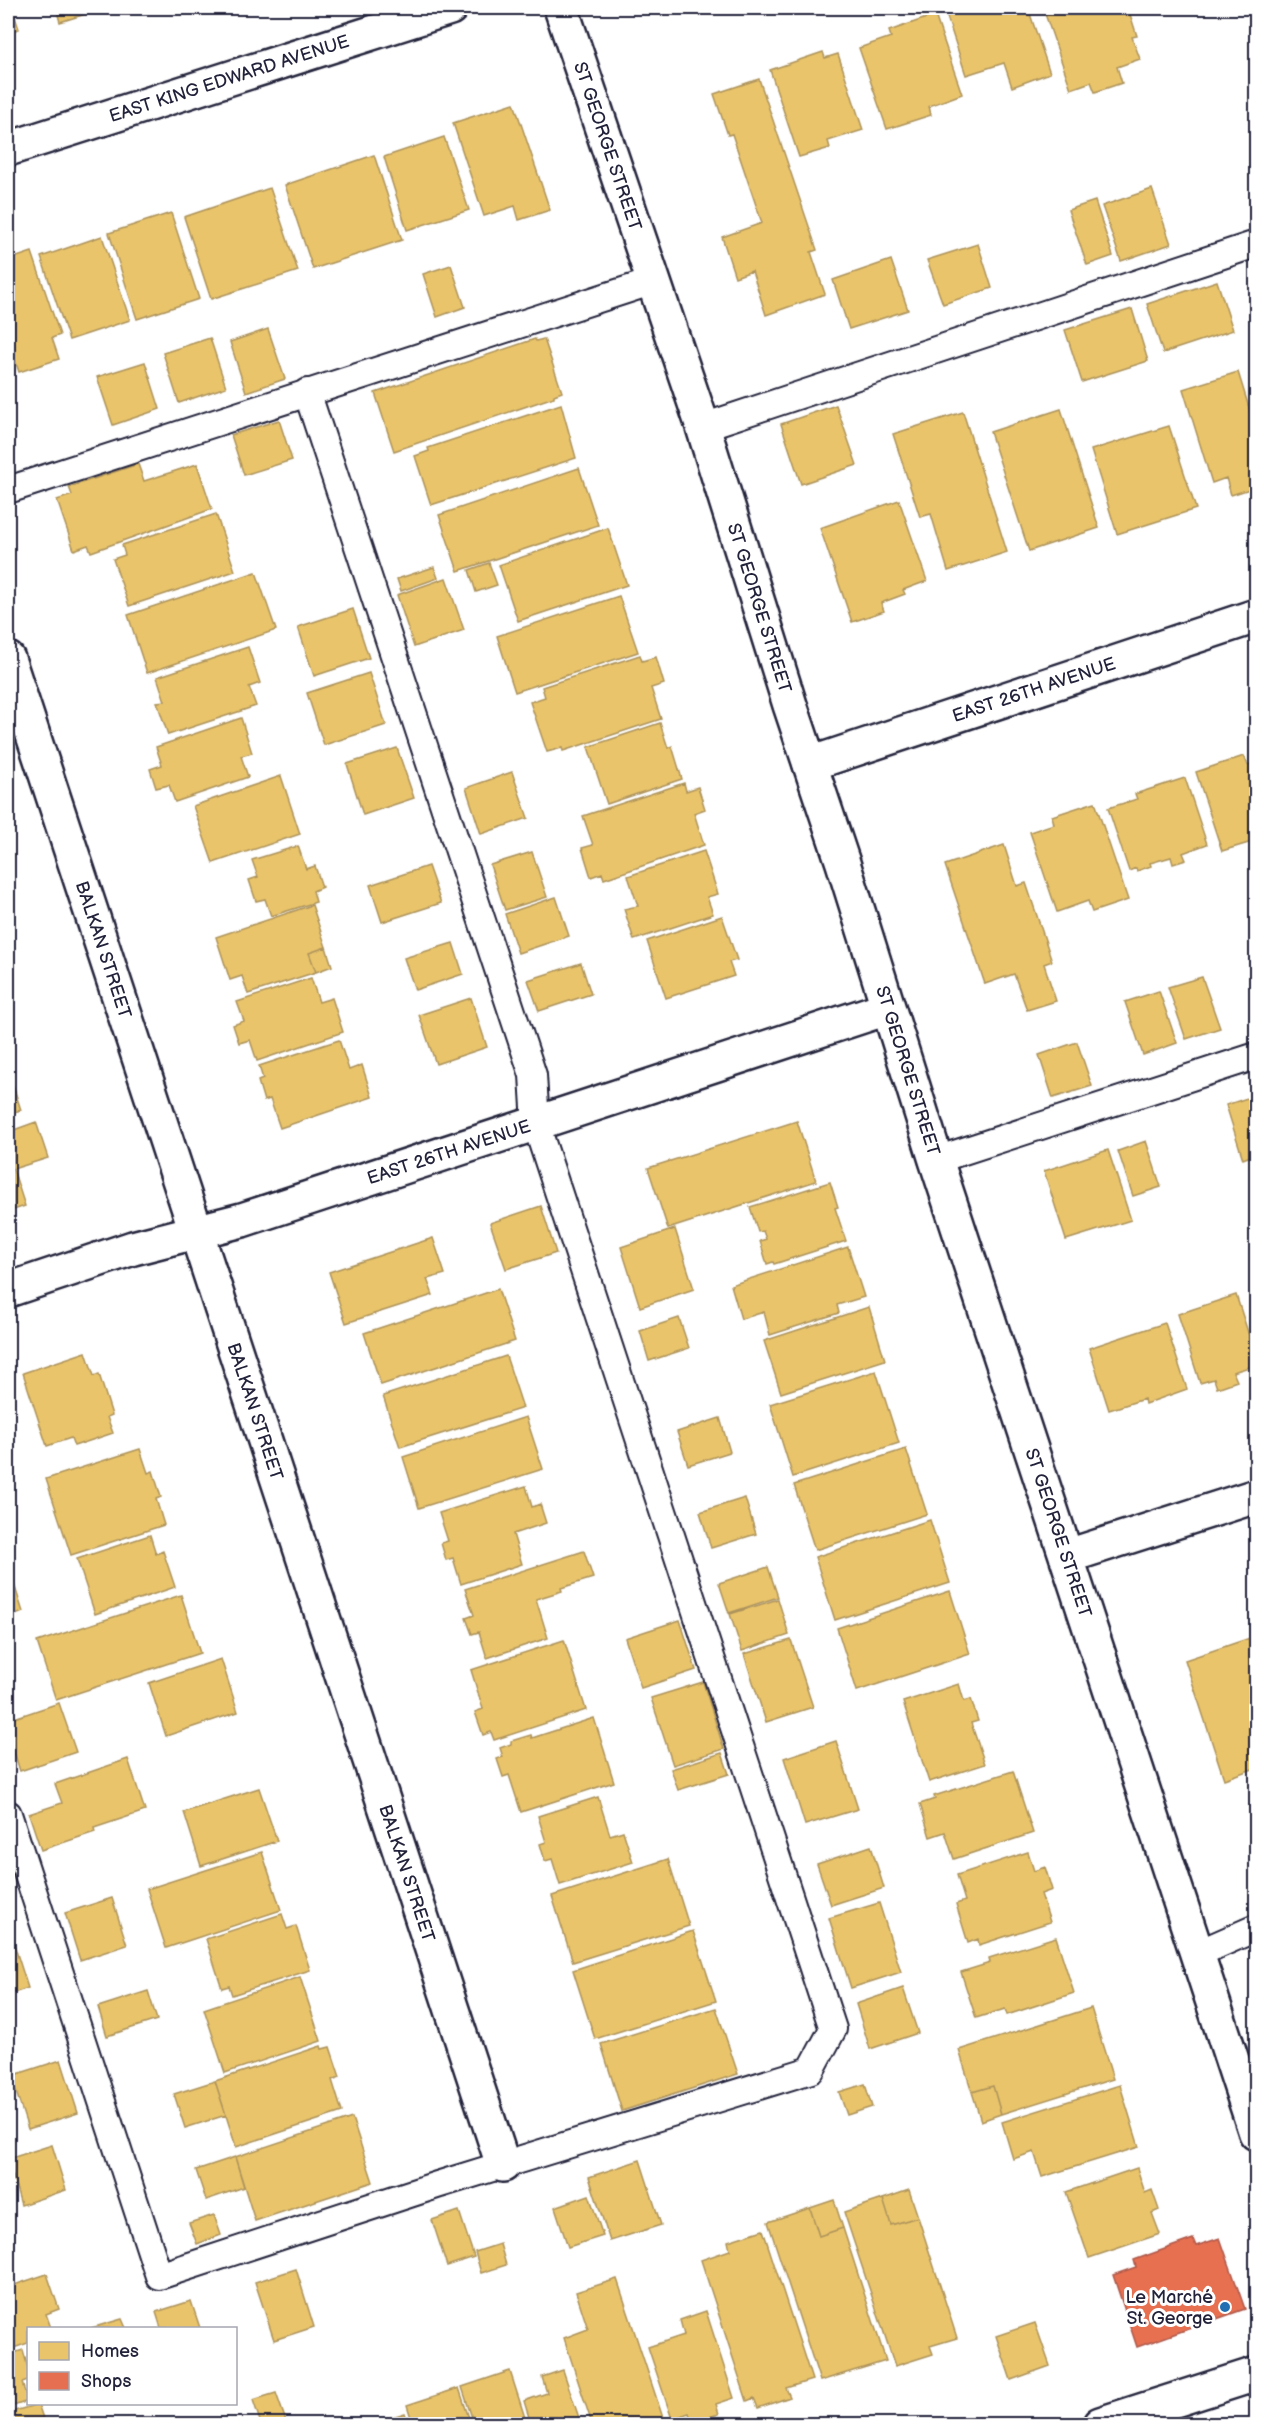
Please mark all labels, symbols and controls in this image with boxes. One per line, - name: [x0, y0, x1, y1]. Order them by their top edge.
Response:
- street label: EAST KING EDWARD AVENUE: [107, 31, 352, 127]
- street label: ST GEORGE STREET: [569, 59, 646, 234]
- street label: ST GEORGE STREET: [723, 521, 796, 696]
- street label: EAST 26TH AVENUE: [950, 653, 1119, 727]
- street label: BALKAN STREET: [71, 879, 135, 1021]
- street label: ST GEORGE STREET: [871, 983, 944, 1158]
- street label: EAST 26TH AVENUE: [364, 1116, 533, 1189]
- street label: BALKAN STREET: [222, 1340, 287, 1483]
- street label: ST GEORGE STREET: [1021, 1446, 1096, 1620]
- street label: BALKAN STREET: [374, 1802, 439, 1945]
- place label: Le Marché St. George: [1125, 2287, 1213, 2329]
- marker: Le Marché St. George: [1218, 2300, 1232, 2314]
- legend: [27, 2327, 237, 2405]
- text: Homes: [81, 2341, 139, 2362]
- text: Shops: [81, 2371, 132, 2392]

